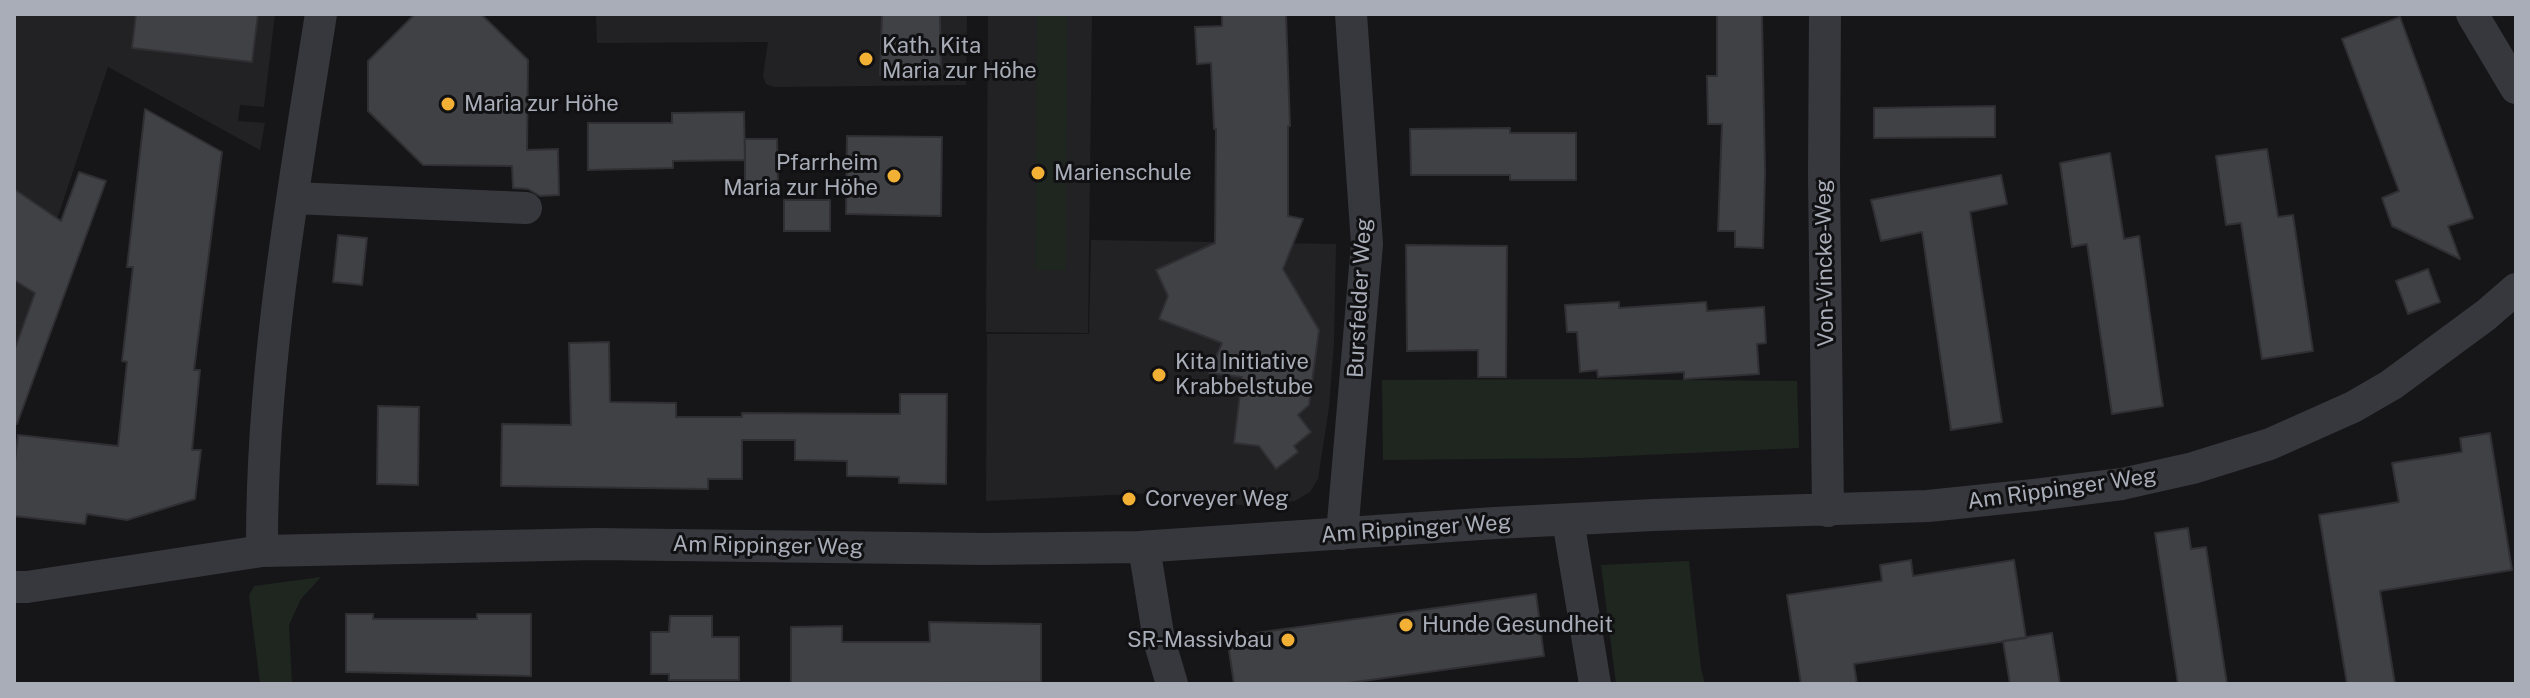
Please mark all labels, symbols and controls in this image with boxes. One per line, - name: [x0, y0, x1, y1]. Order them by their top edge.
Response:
- place label: Kath. Kita Maria zur Höhe: [882, 33, 1037, 84]
- marker: Kath. Kita Maria zur Höhe: [857, 50, 875, 68]
- place label: Maria zur Höhe: [464, 91, 619, 117]
- marker: Maria zur Höhe: [439, 95, 457, 113]
- place label: Pfarrheim Maria zur Höhe: [723, 150, 878, 202]
- place label: Marienschule: [1054, 160, 1192, 186]
- marker: Marienschule: [1029, 164, 1047, 182]
- marker: Pfarrheim Maria zur Höhe: [885, 167, 903, 185]
- street label: Von-Vincke-Weg: [1810, 179, 1840, 347]
- street label: Bursfelder Weg: [1343, 217, 1377, 379]
- place label: Kita Initiative Krabbelstube: [1175, 349, 1313, 400]
- marker: Kita Initiative Krabbelstube: [1150, 366, 1168, 384]
- street label: Am Rippinger Weg: [1966, 463, 2158, 515]
- place label: Corveyer Weg: [1145, 486, 1289, 512]
- marker: Corveyer Weg: [1120, 490, 1138, 508]
- street label: Am Rippinger Weg: [1320, 509, 1512, 549]
- street label: Am Rippinger Weg: [672, 531, 864, 561]
- place label: Hunde Gesundheit: [1422, 612, 1613, 638]
- marker: Hunde Gesundheit: [1397, 616, 1415, 634]
- place label: SR-Massivbau: [1127, 627, 1272, 653]
- marker: SR-Massivbau: [1279, 631, 1297, 649]

